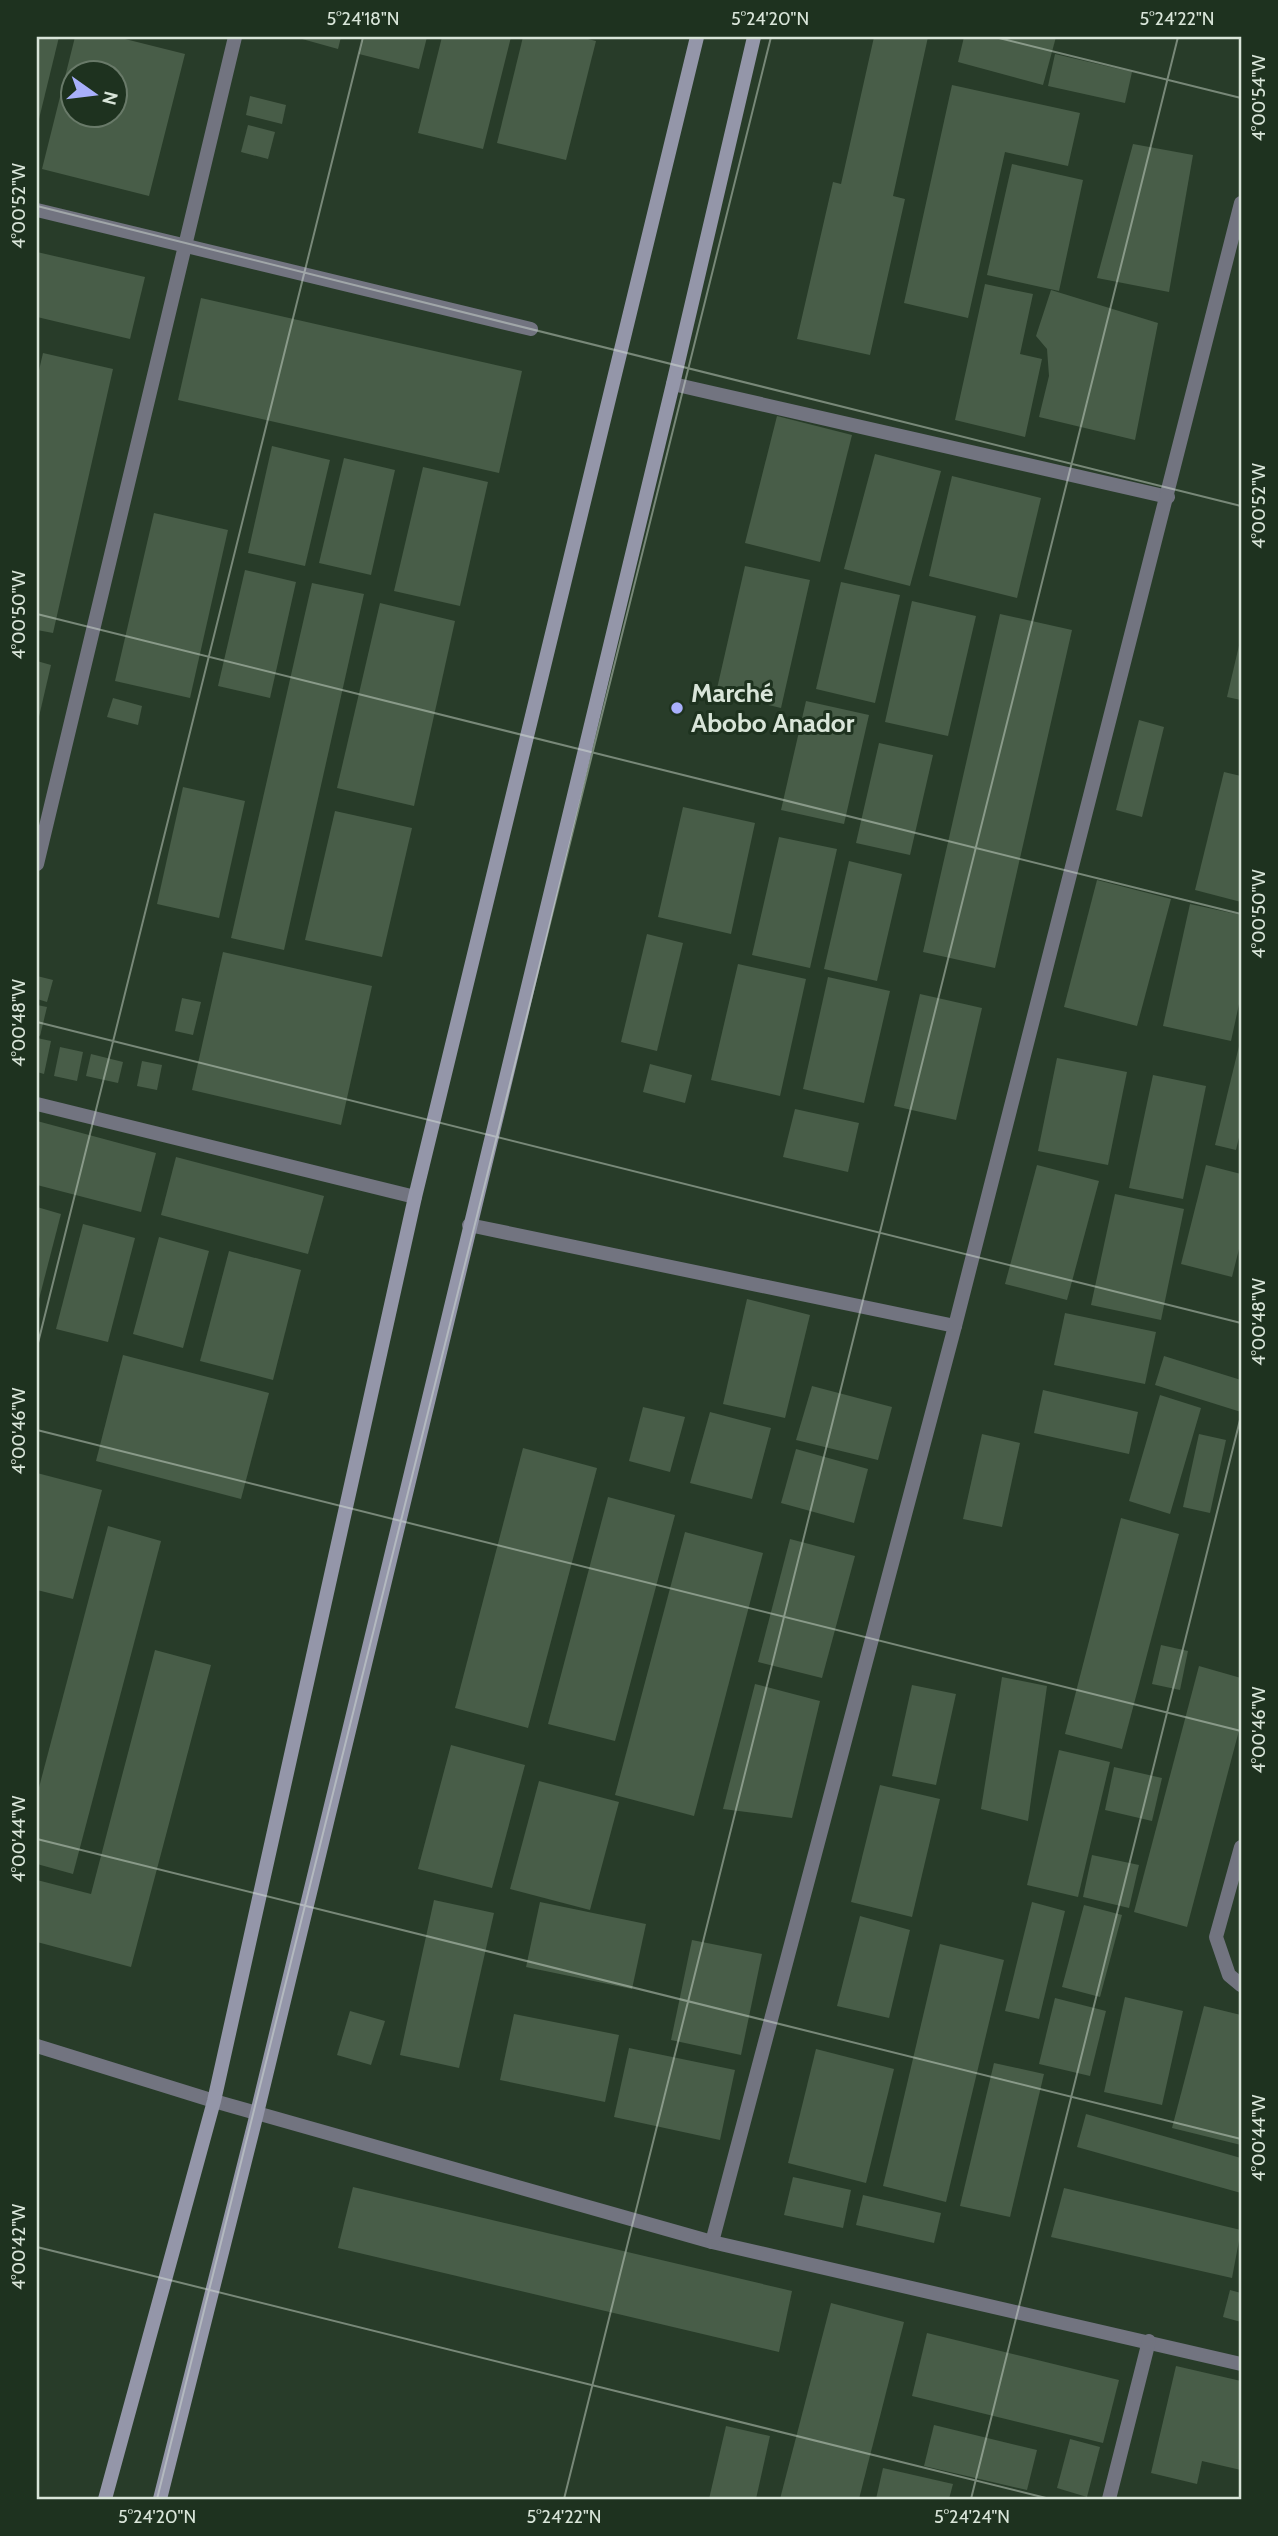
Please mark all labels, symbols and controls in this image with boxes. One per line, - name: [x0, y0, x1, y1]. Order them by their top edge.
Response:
- text: 5°24'18"N: [327, 8, 399, 30]
- text: 5°24'20"N: [731, 8, 809, 30]
- text: 5°24'22"N: [1139, 8, 1215, 30]
- text: 4°00'54"W: [1248, 55, 1270, 141]
- north arrow: [60, 60, 130, 130]
- text: N: [97, 89, 123, 107]
- text: 4°00'52"W: [8, 163, 30, 249]
- text: 4°00'52"W: [1248, 463, 1270, 549]
- text: 4°00'50"W: [8, 571, 30, 659]
- place label: Marché Abobo Anador: [691, 677, 855, 739]
- marker: Marché Abobo Anador: [669, 700, 685, 716]
- text: 4°00'50"W: [1248, 870, 1270, 958]
- text: 4°00'48"W: [8, 979, 30, 1067]
- text: 4°00'48"W: [1248, 1278, 1270, 1366]
- text: 4°00'46"W: [8, 1388, 30, 1474]
- text: 4°00'46"W: [1248, 1687, 1270, 1773]
- text: 4°00'44"W: [8, 1796, 30, 1882]
- text: 4°00'44"W: [1248, 2095, 1270, 2181]
- text: 4°00'42"W: [8, 2204, 30, 2290]
- text: 5°24'20"N: [118, 2506, 196, 2528]
- text: 5°24'22"N: [526, 2506, 602, 2528]
- text: 5°24'24"N: [934, 2506, 1010, 2528]

